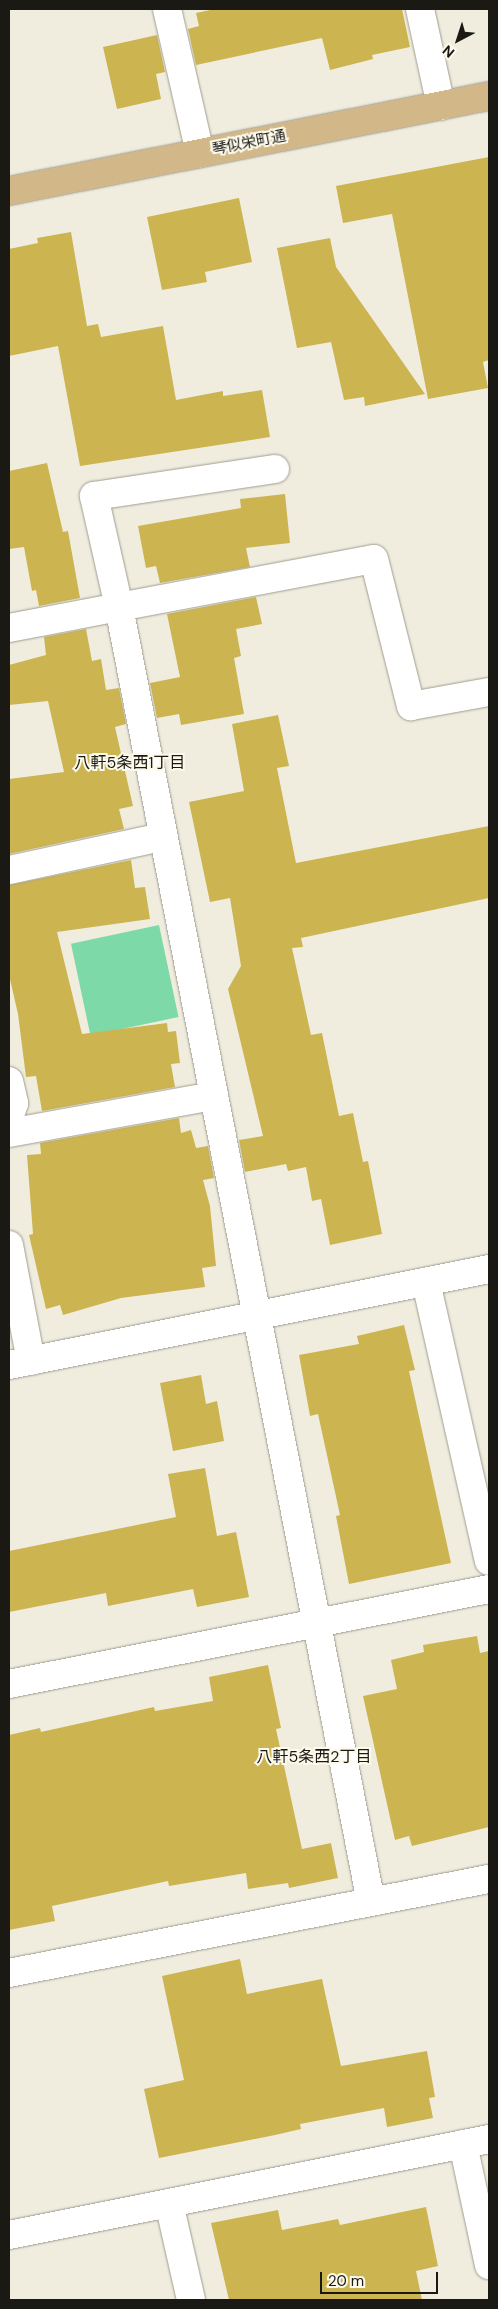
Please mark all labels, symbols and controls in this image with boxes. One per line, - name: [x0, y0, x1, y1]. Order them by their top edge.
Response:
- north arrow: [433, 15, 483, 65]
- text: N: [439, 41, 458, 62]
- street label: 琴似栄町通: [210, 127, 288, 159]
- district label: 八軒5条西1丁目: [75, 753, 185, 773]
- district label: 八軒5条西2丁目: [257, 1747, 371, 1767]
- scale bar: [323, 2262, 440, 2294]
- text: 20 m: [328, 2271, 364, 2291]

